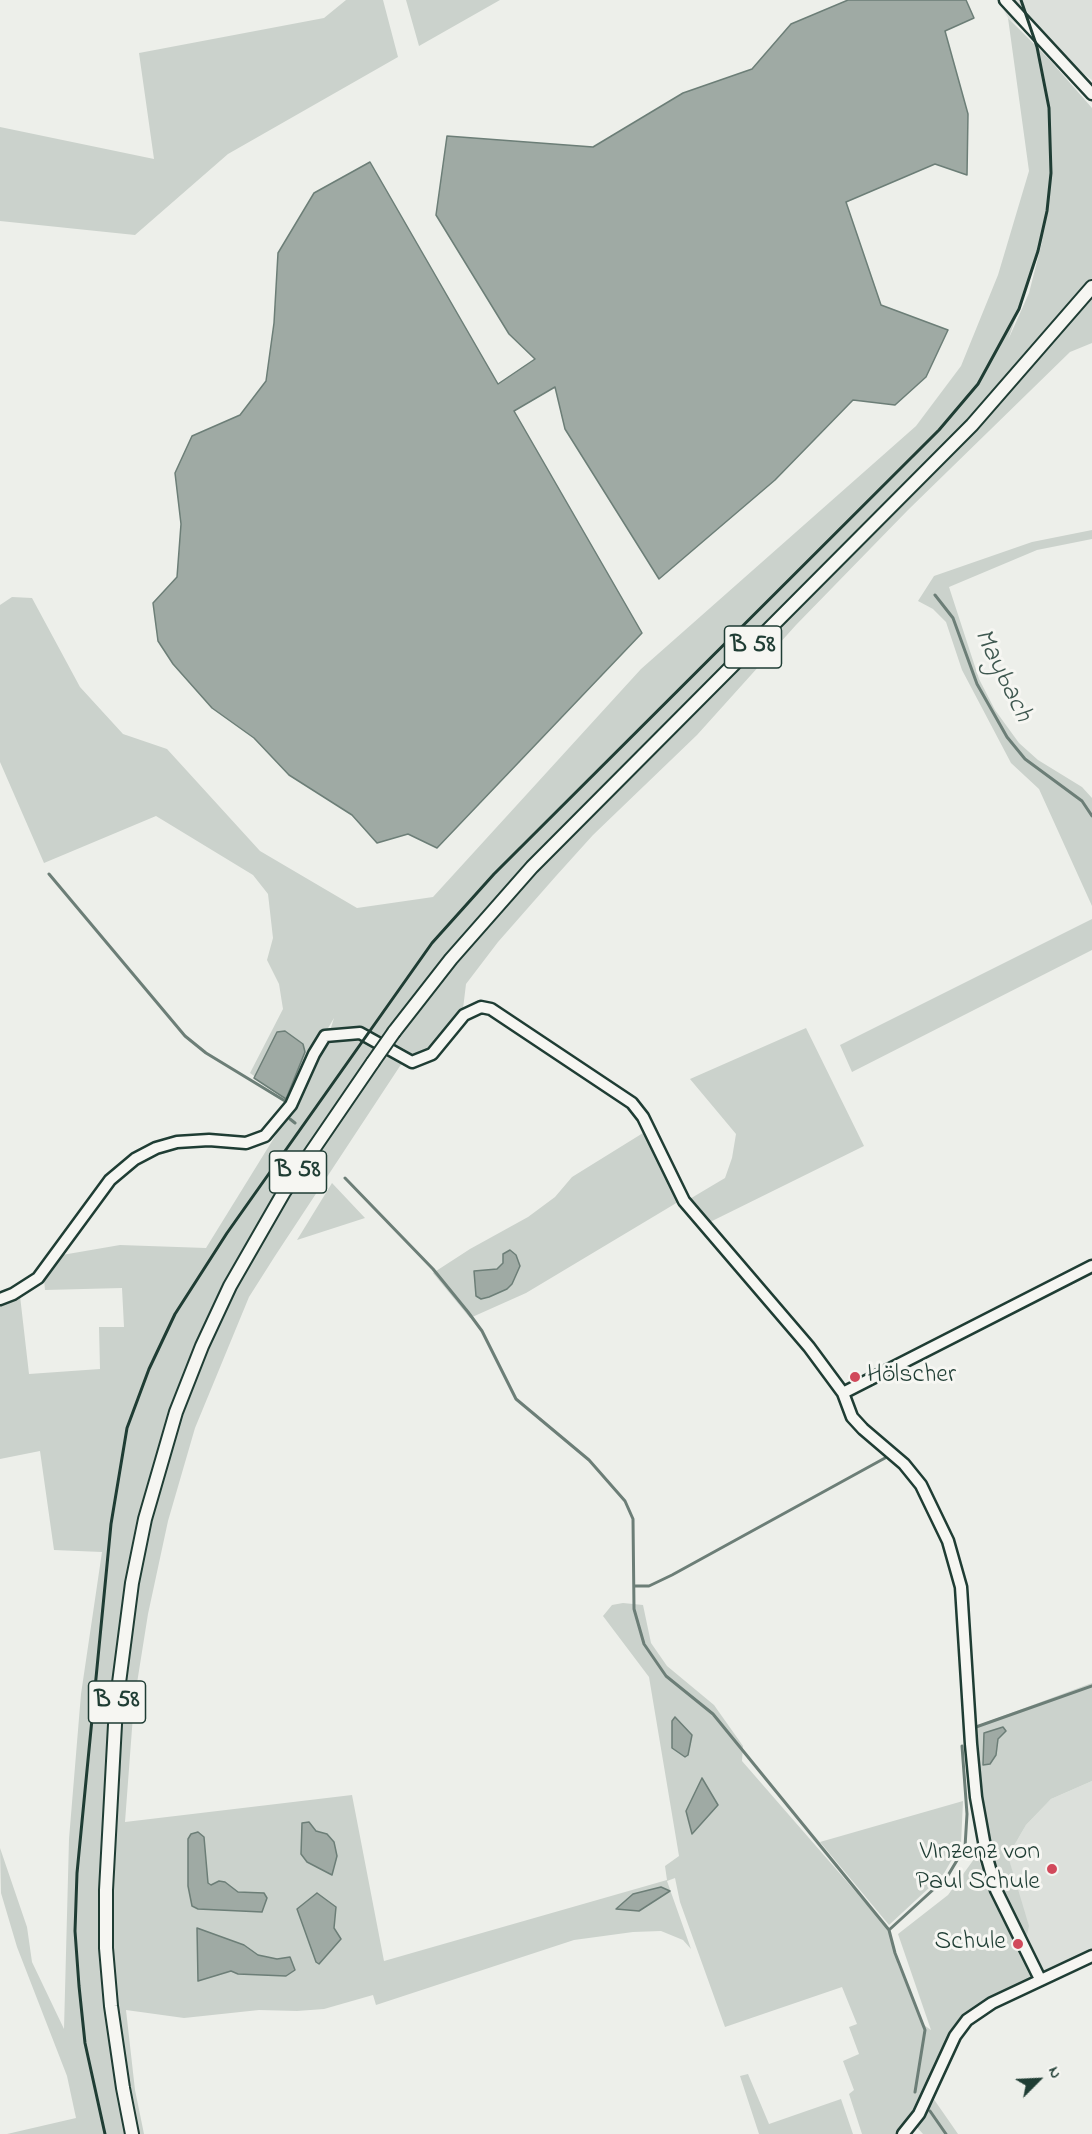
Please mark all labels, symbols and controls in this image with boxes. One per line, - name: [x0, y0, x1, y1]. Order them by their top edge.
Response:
- water label: Maybach: [965, 624, 1037, 728]
- road number: B 58: [724, 626, 782, 668]
- road number: B 58: [270, 1151, 326, 1193]
- place label: Hölscher: [867, 1361, 956, 1393]
- marker: Hölscher: [848, 1370, 862, 1384]
- road number: B 58: [88, 1681, 146, 1723]
- place label: VInzenz von Paul Schule: [915, 1838, 1040, 1900]
- marker: VInzenz von Paul Schule: [1045, 1862, 1059, 1876]
- place label: Schule: [935, 1928, 1006, 1960]
- marker: Schule: [1011, 1937, 1025, 1951]
- north arrow: [1008, 2050, 1068, 2110]
- text: N: [1041, 2063, 1068, 2082]

